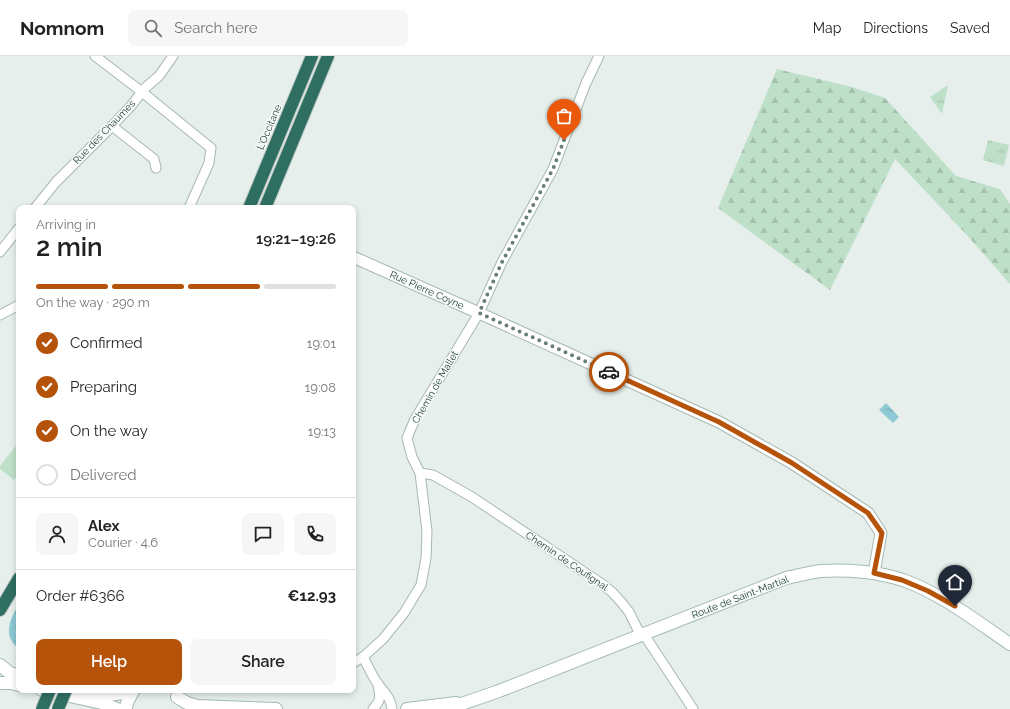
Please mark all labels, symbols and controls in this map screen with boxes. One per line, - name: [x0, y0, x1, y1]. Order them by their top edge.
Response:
- search box: [128, 10, 408, 46]
- text: Nomnom: [20, 17, 104, 39]
- icon: search: [142, 17, 164, 39]
- text: Search here: [174, 19, 258, 37]
- text: Map: [813, 20, 841, 36]
- text: Directions: [863, 20, 928, 36]
- text: Saved: [950, 20, 990, 36]
- street label: Rue des Chaumes: [71, 98, 137, 166]
- pin: [547, 99, 581, 140]
- street label: L'Occitane: [255, 103, 283, 151]
- icon: bag: [553, 105, 575, 127]
- text: Arriving in: [36, 217, 96, 232]
- text: 19:21–19:26: [256, 230, 336, 248]
- text: 2 min: [36, 232, 103, 262]
- street label: Rue Pierre Coyne: [388, 269, 466, 311]
- text: On the way · 290 m: [36, 295, 150, 310]
- icon: check: [36, 332, 58, 354]
- text: Confirmed: [70, 334, 143, 352]
- text: 19:01: [307, 336, 336, 351]
- street label: Chemin de Mallet: [410, 348, 461, 425]
- courier: [589, 352, 629, 392]
- icon: car: [598, 361, 620, 383]
- icon: check: [36, 376, 58, 398]
- text: Preparing: [70, 378, 137, 396]
- text: 19:08: [305, 380, 336, 395]
- icon: check: [36, 420, 58, 442]
- text: On the way: [70, 422, 148, 440]
- text: 19:13: [308, 424, 336, 439]
- text: Delivered: [70, 466, 137, 484]
- button: person: [36, 513, 78, 555]
- button: chat: [242, 513, 284, 555]
- button: phone: [294, 513, 336, 555]
- text: Alex: [88, 517, 119, 535]
- street label: Chemin de Coufignal: [524, 529, 610, 593]
- text: Courier · 4.6: [88, 535, 158, 550]
- pin: [938, 565, 972, 606]
- icon: home: [944, 571, 966, 593]
- street label: Route de Saint-Martial: [690, 573, 790, 621]
- text: Order #6366: [36, 587, 125, 605]
- text: €12.93: [288, 587, 336, 605]
- button: Help: [36, 639, 182, 685]
- button: Share: [190, 639, 336, 685]

